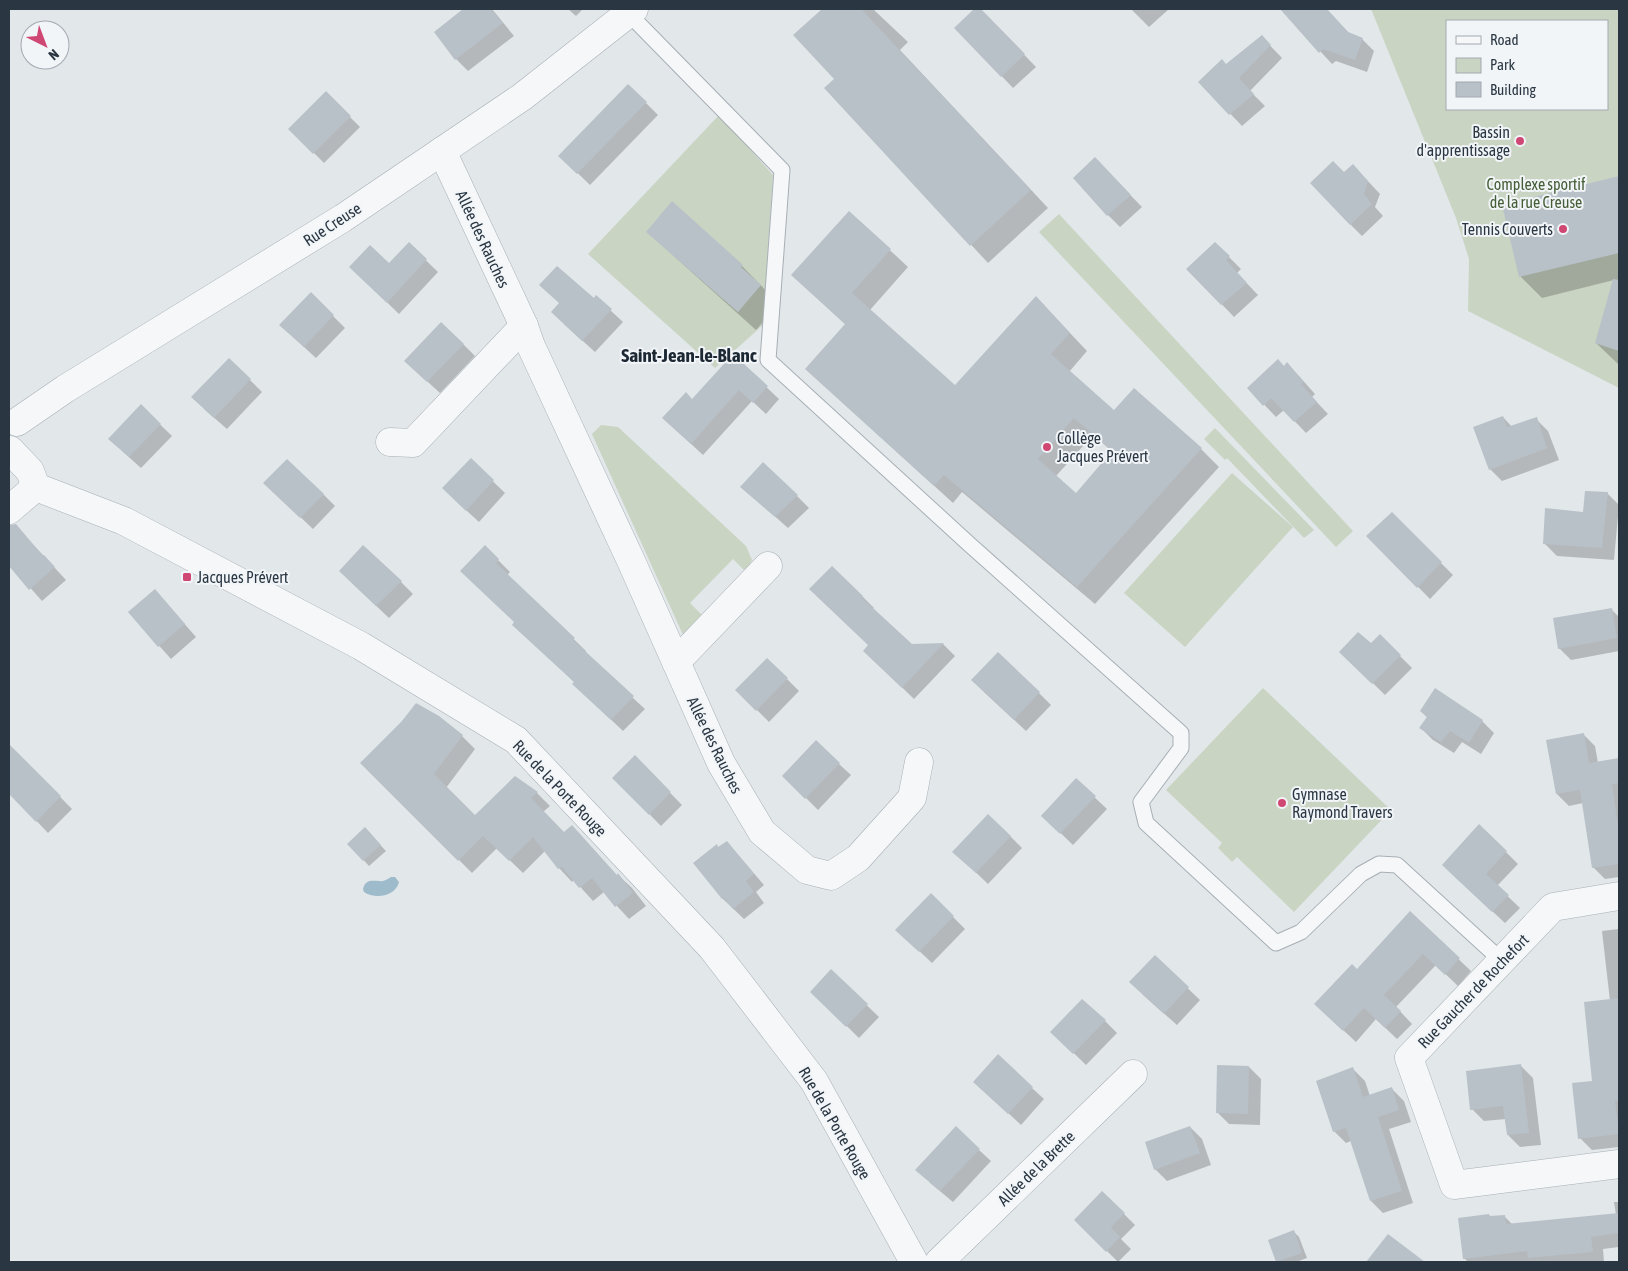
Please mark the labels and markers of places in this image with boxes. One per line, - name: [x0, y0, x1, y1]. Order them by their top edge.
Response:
- place label: Bassin d'apprentissage: [1417, 123, 1510, 160]
- marker: Bassin d'apprentissage: [1514, 135, 1526, 147]
- place label: Tennis Couverts: [1462, 220, 1553, 238]
- marker: Tennis Couverts: [1557, 223, 1569, 235]
- place label: Collège Jacques Prévert: [1057, 429, 1149, 466]
- marker: Collège Jacques Prévert: [1041, 441, 1053, 453]
- place label: Jacques Prévert: [197, 568, 289, 587]
- marker: Jacques Prévert: [181, 571, 193, 583]
- place label: Gymnase Raymond Travers: [1292, 785, 1393, 822]
- marker: Gymnase Raymond Travers: [1276, 797, 1288, 809]

